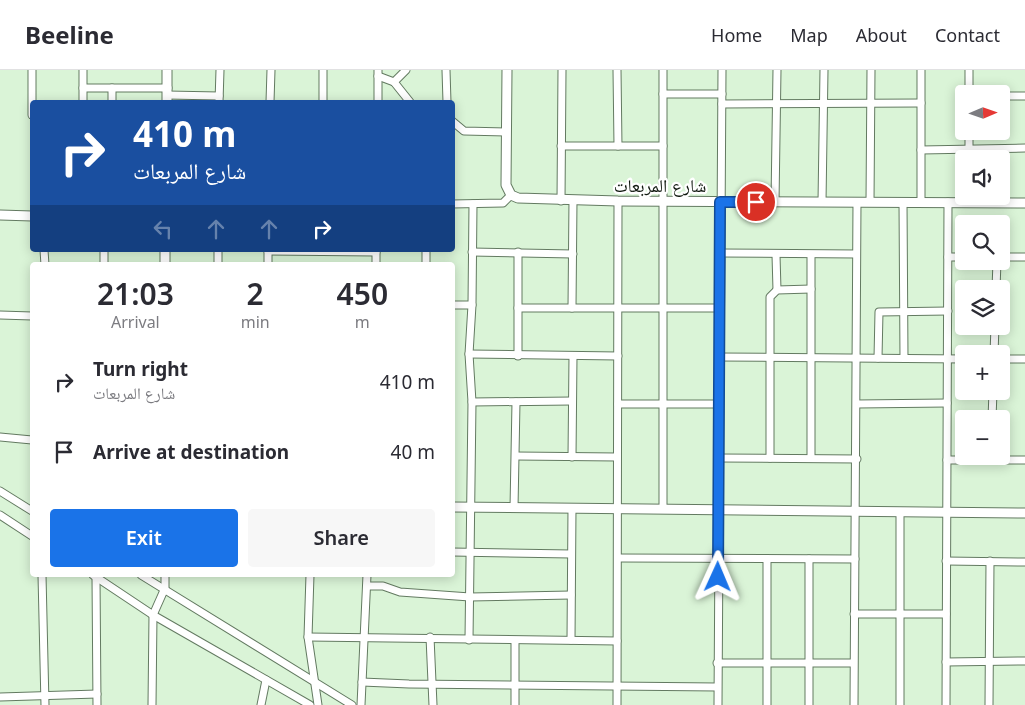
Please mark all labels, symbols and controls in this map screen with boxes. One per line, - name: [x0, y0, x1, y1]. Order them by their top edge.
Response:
- text: Beeline: [25, 18, 114, 51]
- text: Home: [711, 23, 762, 47]
- text: Map: [790, 23, 828, 47]
- text: About: [856, 23, 907, 47]
- text: Contact: [935, 23, 1000, 47]
- north arrow: [955, 85, 1010, 140]
- map controls: [955, 85, 1010, 465]
- text: 410 m: [133, 110, 236, 157]
- icon: right: [50, 120, 115, 185]
- button: sound: [955, 150, 1010, 205]
- text: شارع المربعات: [133, 155, 246, 185]
- street label: شارع المربعات: [614, 173, 706, 197]
- pin: [735, 181, 777, 223]
- icon: arrive: [742, 188, 770, 216]
- icon: left: [149, 215, 177, 243]
- icon: ahead: [202, 215, 230, 243]
- icon: ahead: [255, 215, 283, 243]
- icon: right: [308, 215, 336, 243]
- button: search: [955, 215, 1010, 270]
- text: 21:03: [97, 273, 174, 314]
- text: 2: [247, 273, 264, 314]
- text: 450: [337, 273, 388, 314]
- button: layers: [955, 280, 1010, 335]
- text: Arrival: [111, 311, 160, 333]
- text: min: [241, 311, 270, 333]
- text: m: [355, 311, 370, 333]
- button: +: [955, 345, 1010, 400]
- text: Turn right: [93, 356, 188, 382]
- icon: right: [50, 368, 78, 396]
- text: 410 m: [380, 369, 435, 395]
- text: شارع المربعات: [93, 382, 175, 404]
- button: −: [955, 410, 1010, 465]
- icon: arrive: [50, 438, 78, 466]
- text: Arrive at destination: [93, 439, 289, 465]
- text: 40 m: [391, 439, 435, 465]
- button: Exit: [50, 509, 238, 567]
- button: Share: [248, 509, 435, 567]
- position arrow: [691, 550, 743, 602]

